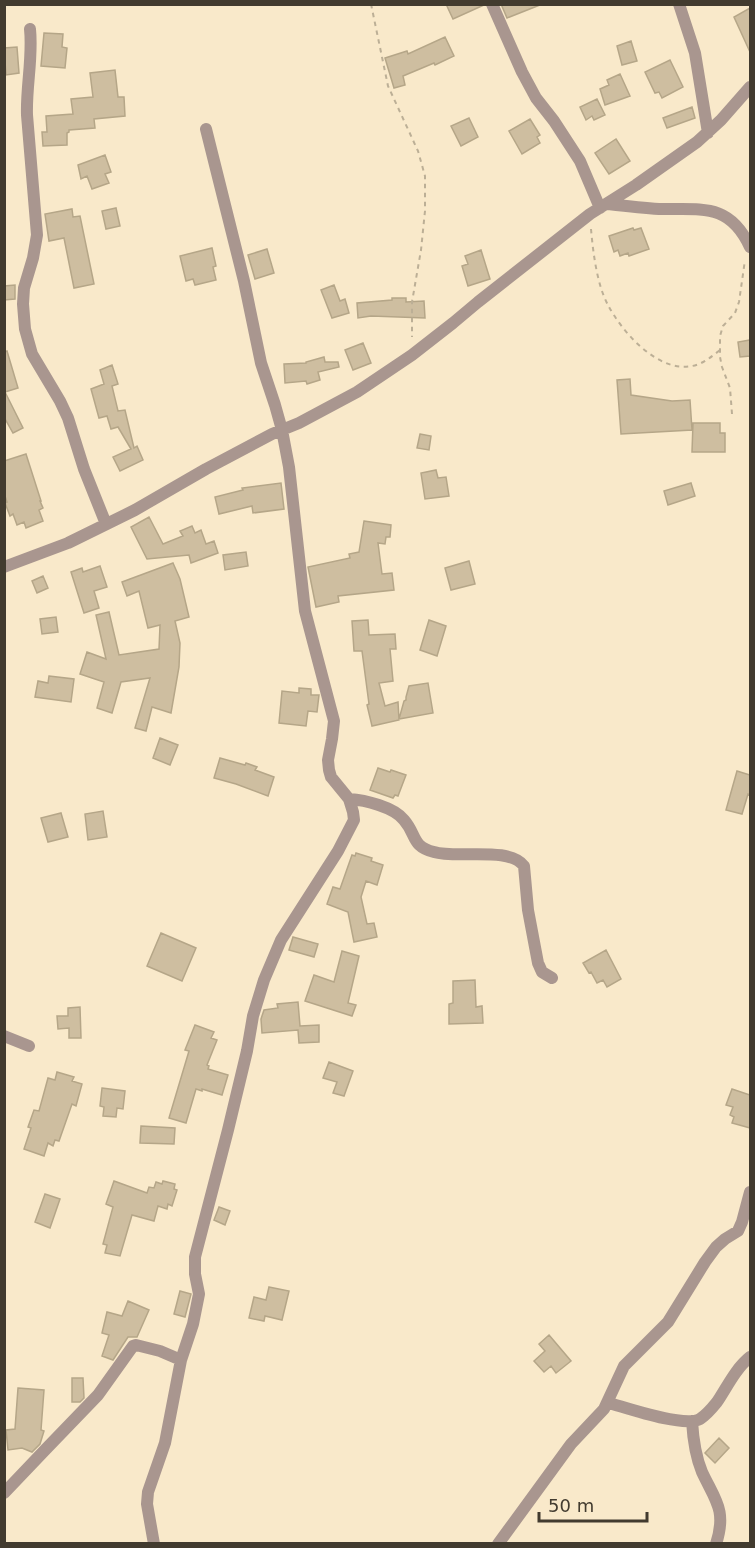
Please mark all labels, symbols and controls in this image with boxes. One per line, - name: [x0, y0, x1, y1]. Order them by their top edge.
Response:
- scale bar: [539, 1485, 647, 1523]
- text: 50 m: [548, 1495, 594, 1516]

